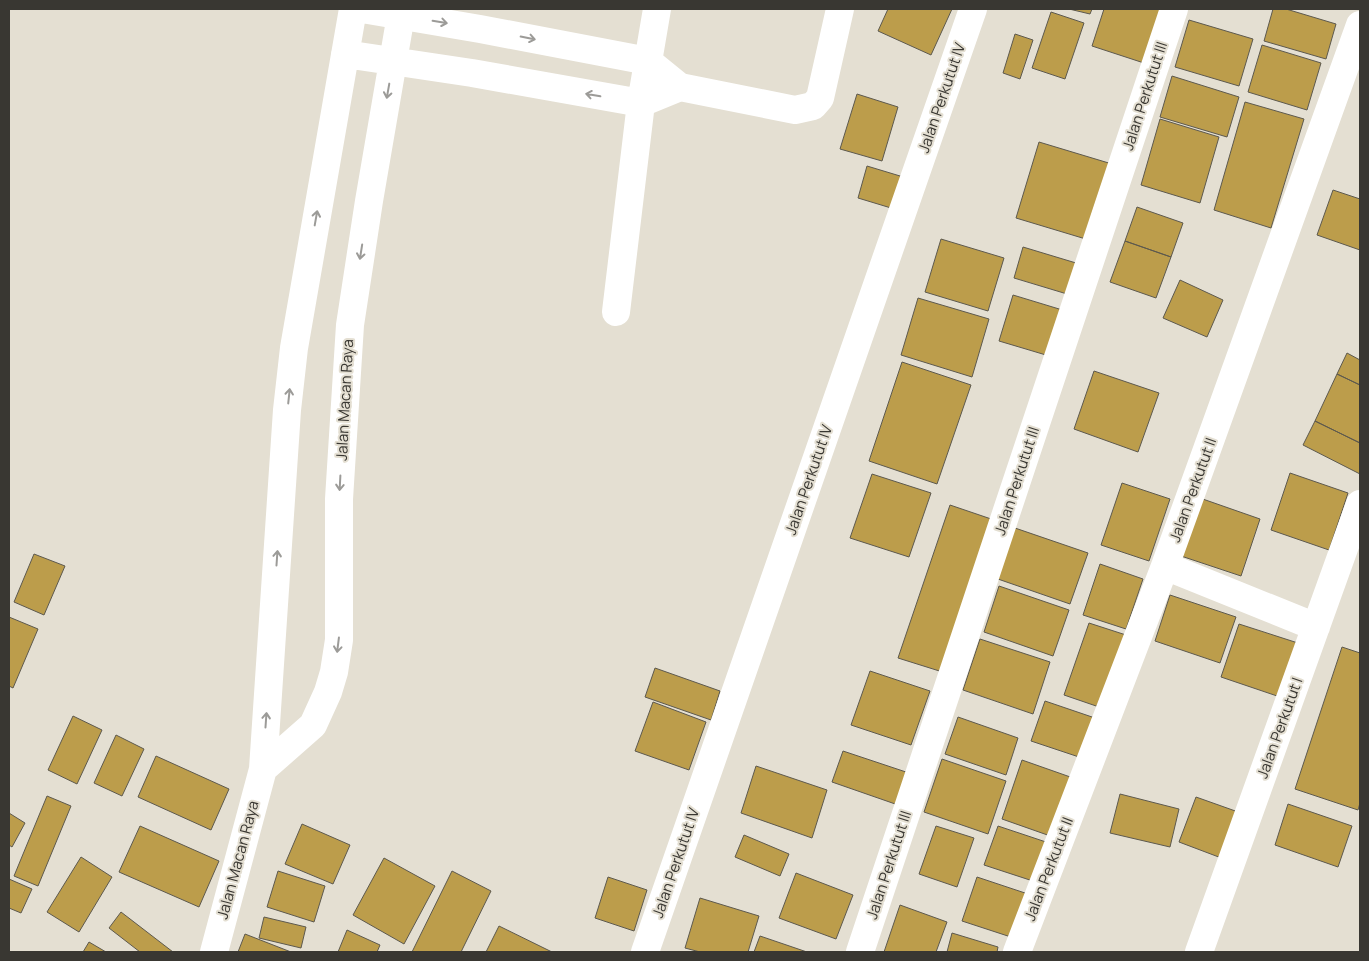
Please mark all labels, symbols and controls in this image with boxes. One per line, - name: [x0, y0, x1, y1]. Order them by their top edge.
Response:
- one-way arrow: [432, 18, 448, 28]
- one-way arrow: [520, 34, 536, 43]
- street label: Jalan Perkutut III: [1117, 39, 1172, 153]
- street label: Jalan Perkutut IV: [913, 40, 970, 156]
- one-way arrow: [382, 83, 392, 99]
- one-way arrow: [585, 89, 601, 99]
- one-way arrow: [311, 210, 321, 226]
- one-way arrow: [356, 243, 366, 259]
- street label: Jalan Macan Raya: [331, 339, 358, 461]
- one-way arrow: [284, 388, 294, 404]
- street label: Jalan Perkutut IV: [780, 422, 837, 538]
- street label: Jalan Perkutut III: [989, 424, 1044, 538]
- street label: Jalan Perkutut II: [1164, 435, 1221, 545]
- one-way arrow: [336, 475, 345, 491]
- one-way arrow: [273, 550, 282, 566]
- one-way arrow: [333, 637, 343, 653]
- street label: Jalan Perkutut I: [1252, 674, 1308, 781]
- one-way arrow: [262, 712, 271, 728]
- street label: Jalan Macan Raya: [212, 798, 263, 921]
- street label: Jalan Perkutut IV: [647, 805, 704, 921]
- street label: Jalan Perkutut III: [861, 808, 916, 922]
- street label: Jalan Perkutut II: [1019, 814, 1078, 924]

